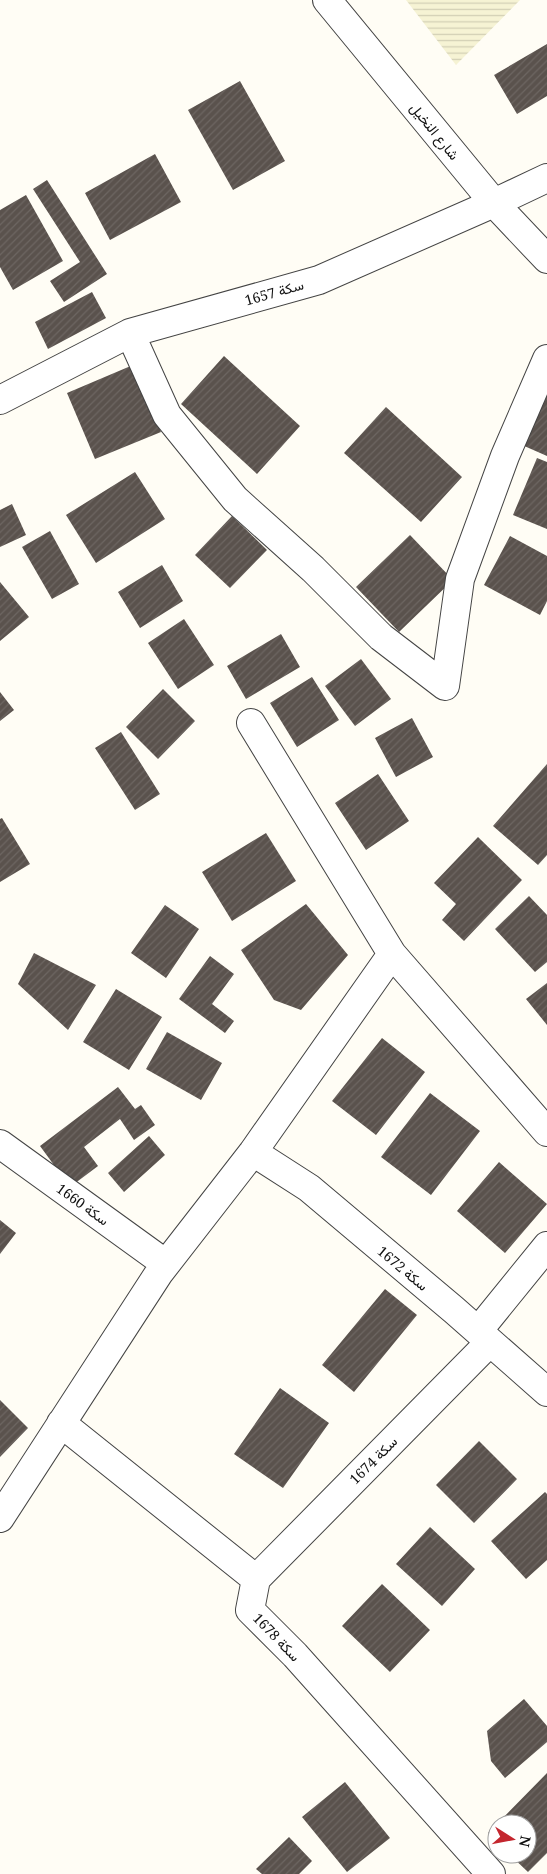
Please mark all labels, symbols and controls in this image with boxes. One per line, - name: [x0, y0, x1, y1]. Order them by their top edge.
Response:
- street label: شارع النخيل: [405, 98, 464, 165]
- street label: سكة 1657: [242, 275, 306, 309]
- street label: سكة 1660: [53, 1179, 113, 1229]
- street label: سكة 1672: [374, 1241, 432, 1295]
- street label: سكة 1674: [345, 1432, 401, 1488]
- street label: سكة 1678: [249, 1609, 305, 1665]
- north arrow: [487, 1814, 537, 1864]
- text: N: [515, 1834, 536, 1849]

